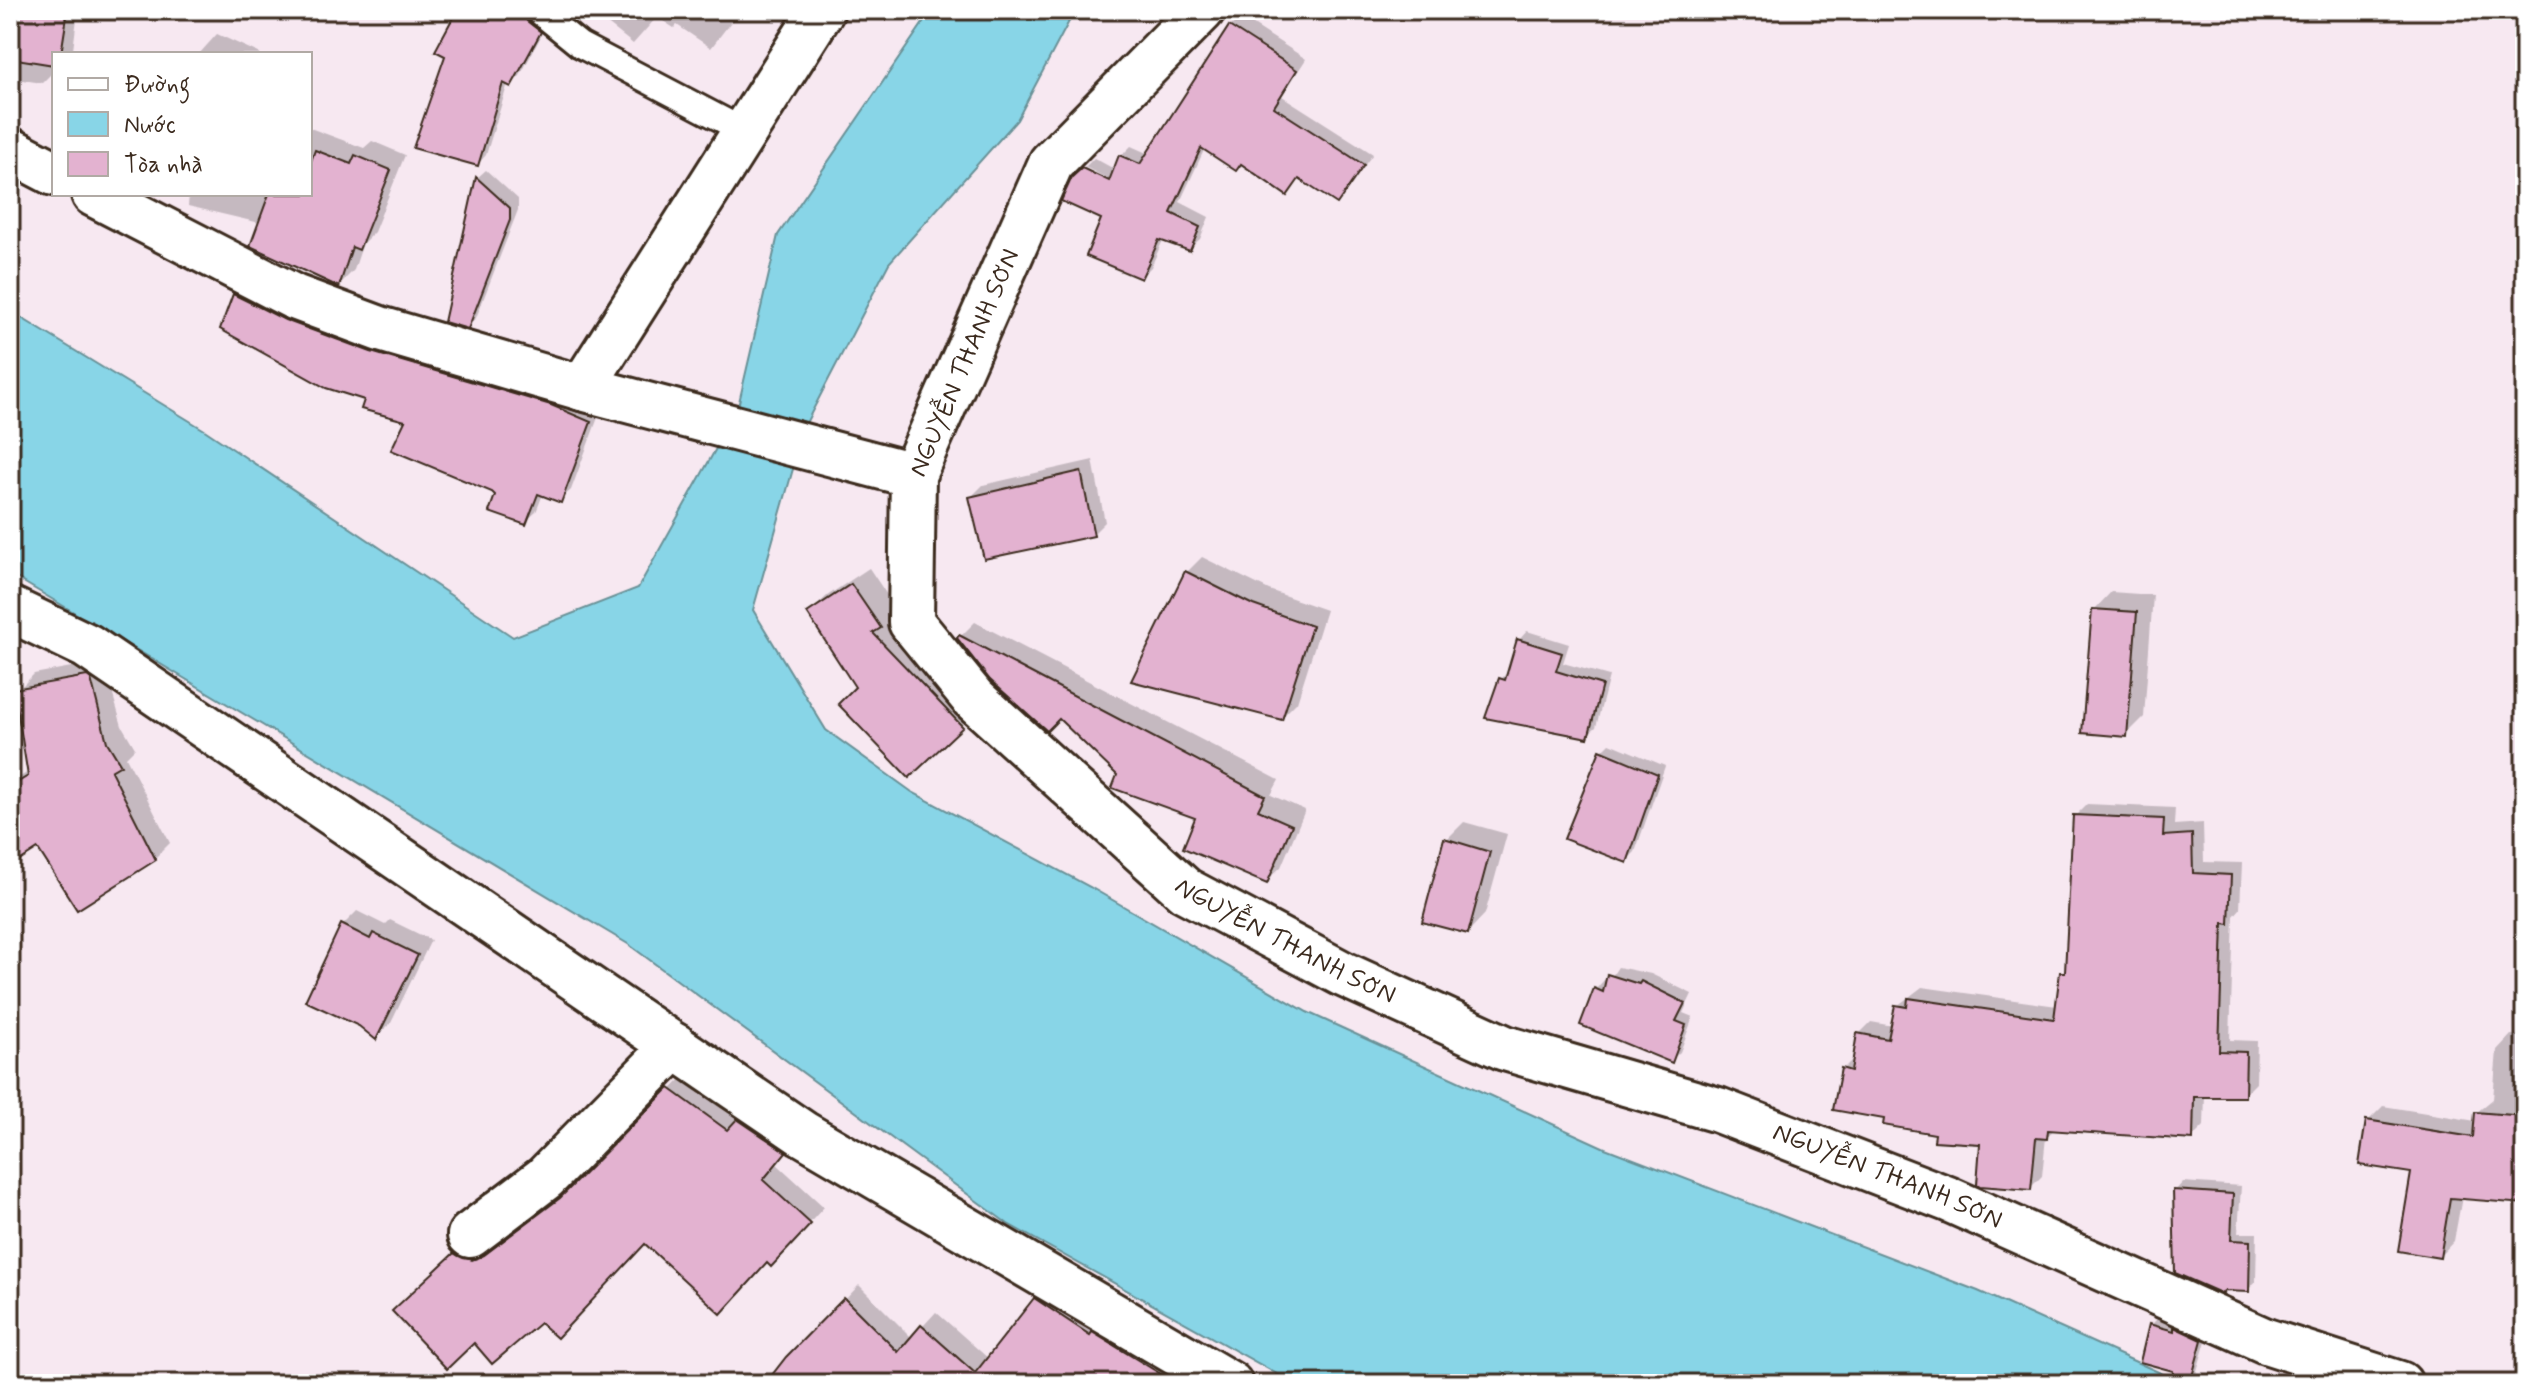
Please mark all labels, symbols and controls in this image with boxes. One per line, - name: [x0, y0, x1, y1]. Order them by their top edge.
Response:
- legend: [52, 52, 312, 196]
- text: Đường: [124, 70, 190, 104]
- text: Nước: [124, 110, 176, 141]
- text: Tòa nhà: [124, 150, 203, 181]
- street label: NGUYỄN THANH SƠN: [900, 243, 1028, 482]
- street label: NGUYỄN THANH SƠN: [1167, 871, 1401, 1013]
- street label: NGUYỄN THANH SƠN: [1768, 1116, 2007, 1238]

